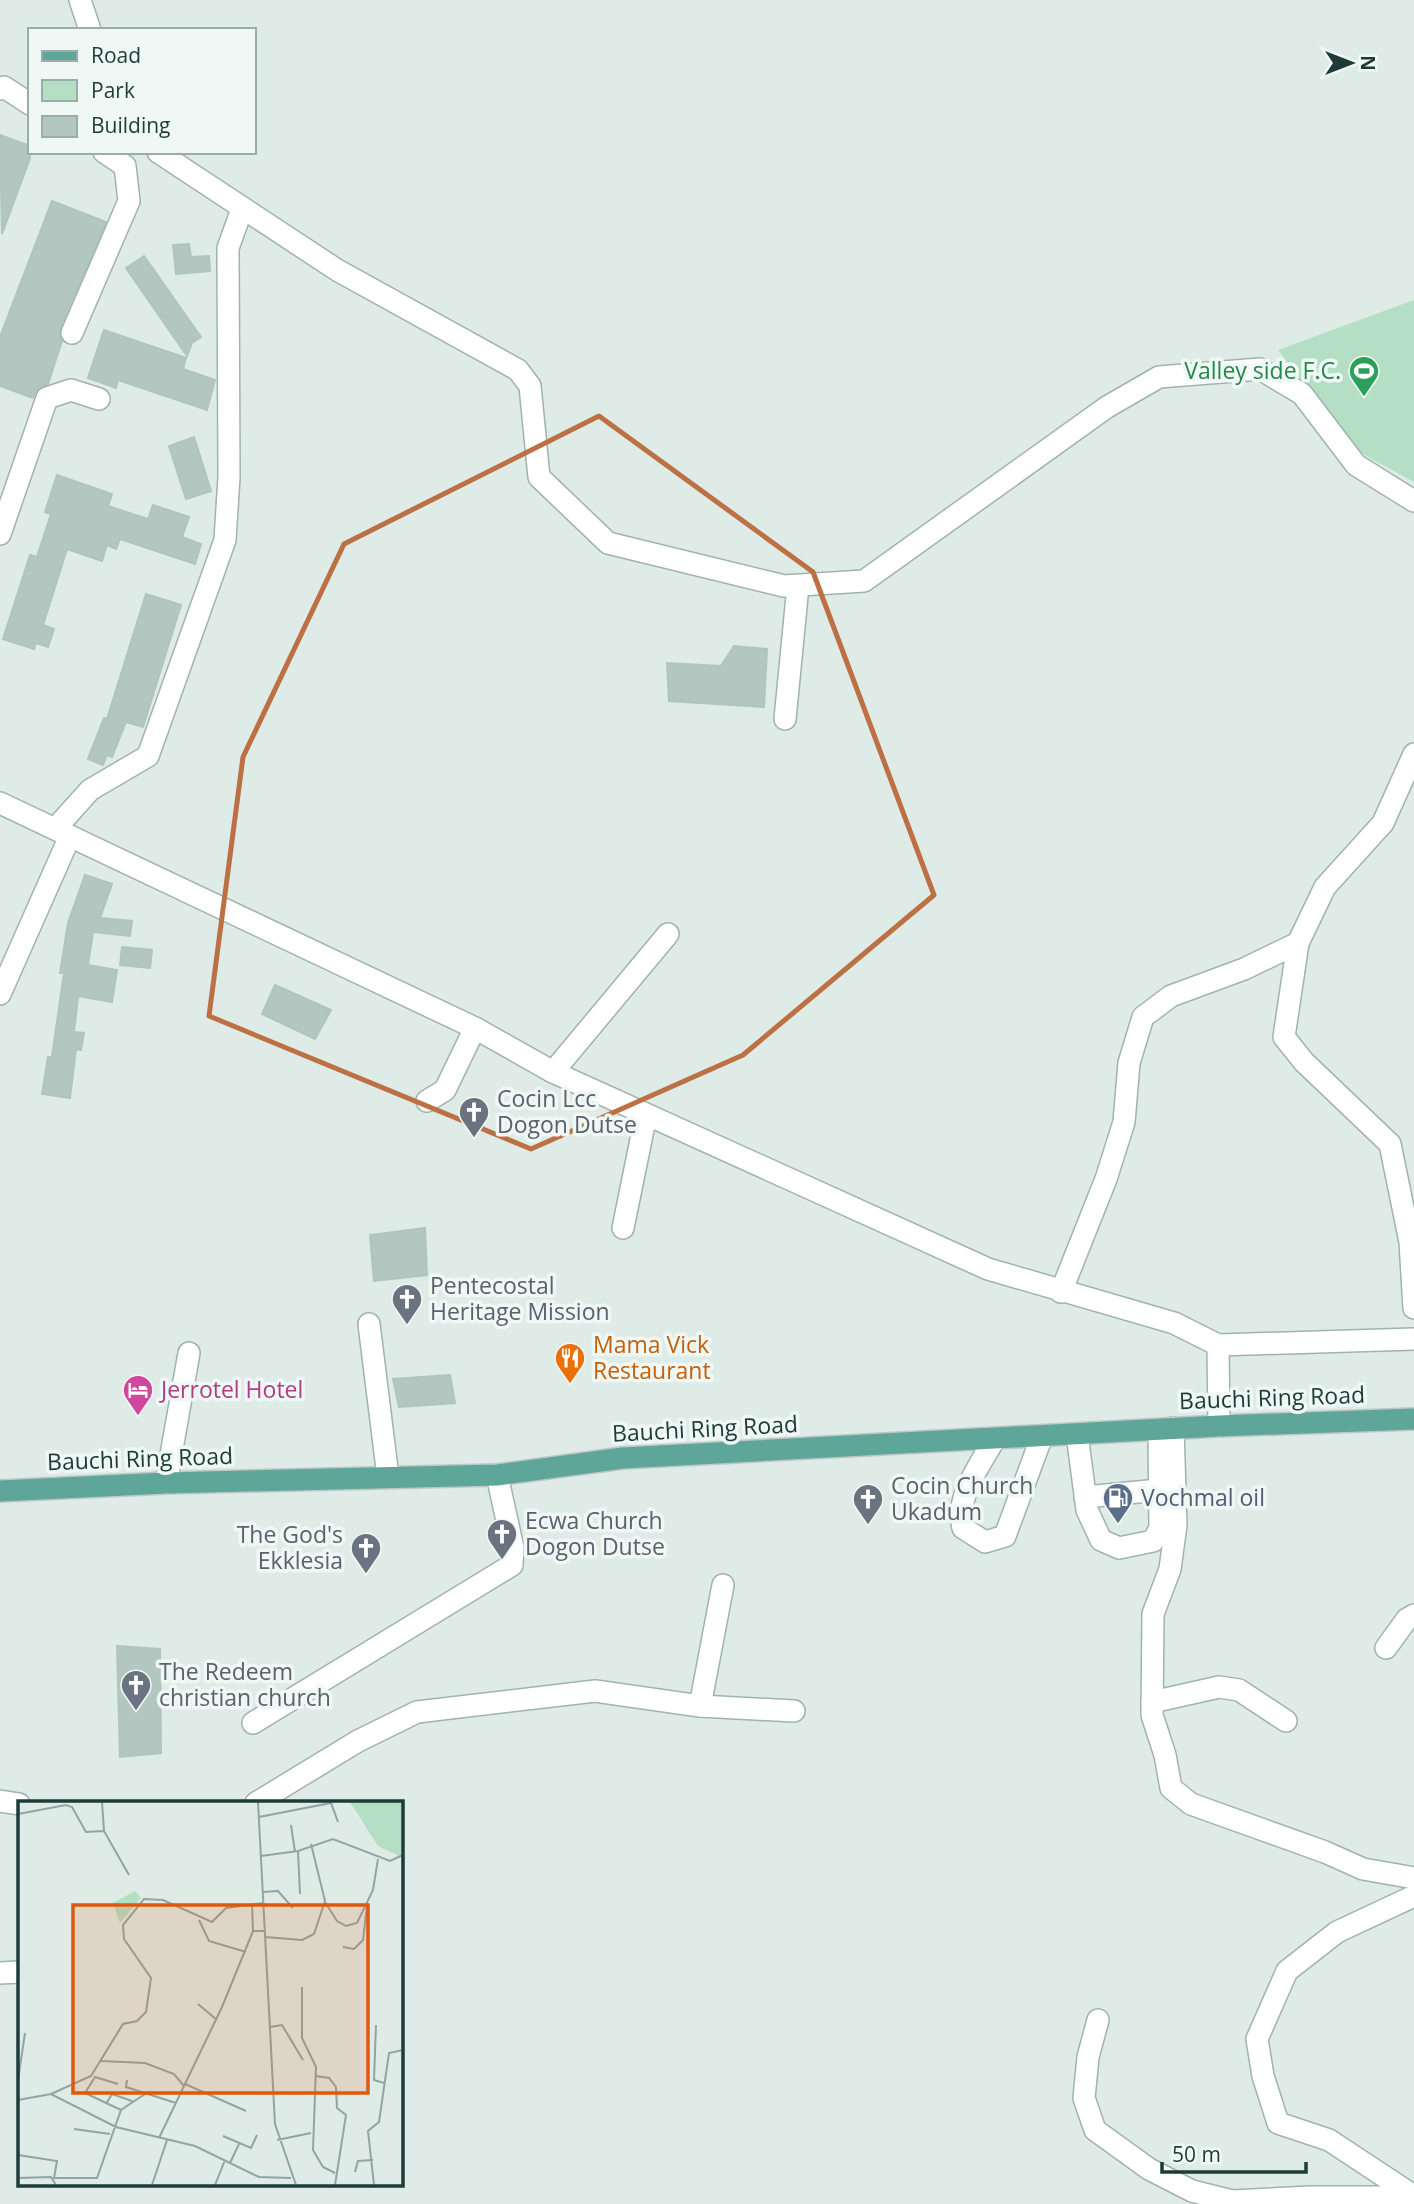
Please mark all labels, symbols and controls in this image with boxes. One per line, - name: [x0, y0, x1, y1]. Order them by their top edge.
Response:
- legend: [28, 28, 256, 154]
- north arrow: [1316, 28, 1386, 98]
- text: Road: [91, 41, 141, 69]
- text: N: [1355, 55, 1381, 71]
- text: Park: [91, 76, 135, 104]
- text: Building: [91, 111, 170, 139]
- place label: Valley side F.C.: [1184, 354, 1341, 386]
- sports icon: Valley side F.C.: [1347, 354, 1381, 398]
- place label: Cocin Lcc Dogon Dutse: [497, 1082, 637, 1140]
- church icon: Cocin Lcc Dogon Dutse: [457, 1095, 491, 1139]
- place label: Pentecostal Heritage Mission: [430, 1269, 610, 1327]
- church icon: Pentecostal Heritage Mission: [390, 1282, 424, 1326]
- place label: Mama Vick Restaurant: [593, 1328, 711, 1386]
- restaurant icon: Mama Vick Restaurant: [553, 1341, 587, 1385]
- hotel icon: Jerrotel Hotel: [121, 1373, 155, 1417]
- place label: Jerrotel Hotel: [159, 1373, 303, 1405]
- street label: Bauchi Ring Road: [1178, 1378, 1366, 1416]
- street label: Bauchi Ring Road: [611, 1407, 799, 1449]
- street label: Bauchi Ring Road: [46, 1439, 234, 1477]
- place label: Cocin Church Ukadum: [891, 1469, 1033, 1527]
- fuel station icon: Vochmal oil: [1101, 1481, 1135, 1525]
- place label: Vochmal oil: [1141, 1481, 1265, 1513]
- church icon: Cocin Church Ukadum: [851, 1482, 885, 1526]
- place label: Ecwa Church Dogon Dutse: [525, 1504, 665, 1562]
- church icon: Ecwa Church Dogon Dutse: [485, 1517, 519, 1561]
- place label: The God's Ekklesia: [237, 1518, 343, 1576]
- church icon: The God's Ekklesia: [349, 1531, 383, 1575]
- place label: The Redeem christian church: [159, 1655, 331, 1713]
- church icon: The Redeem christian church: [119, 1668, 153, 1712]
- inset map: [18, 1801, 402, 2186]
- scale bar: [1162, 2130, 1306, 2174]
- text: 50 m: [1172, 2140, 1221, 2168]

